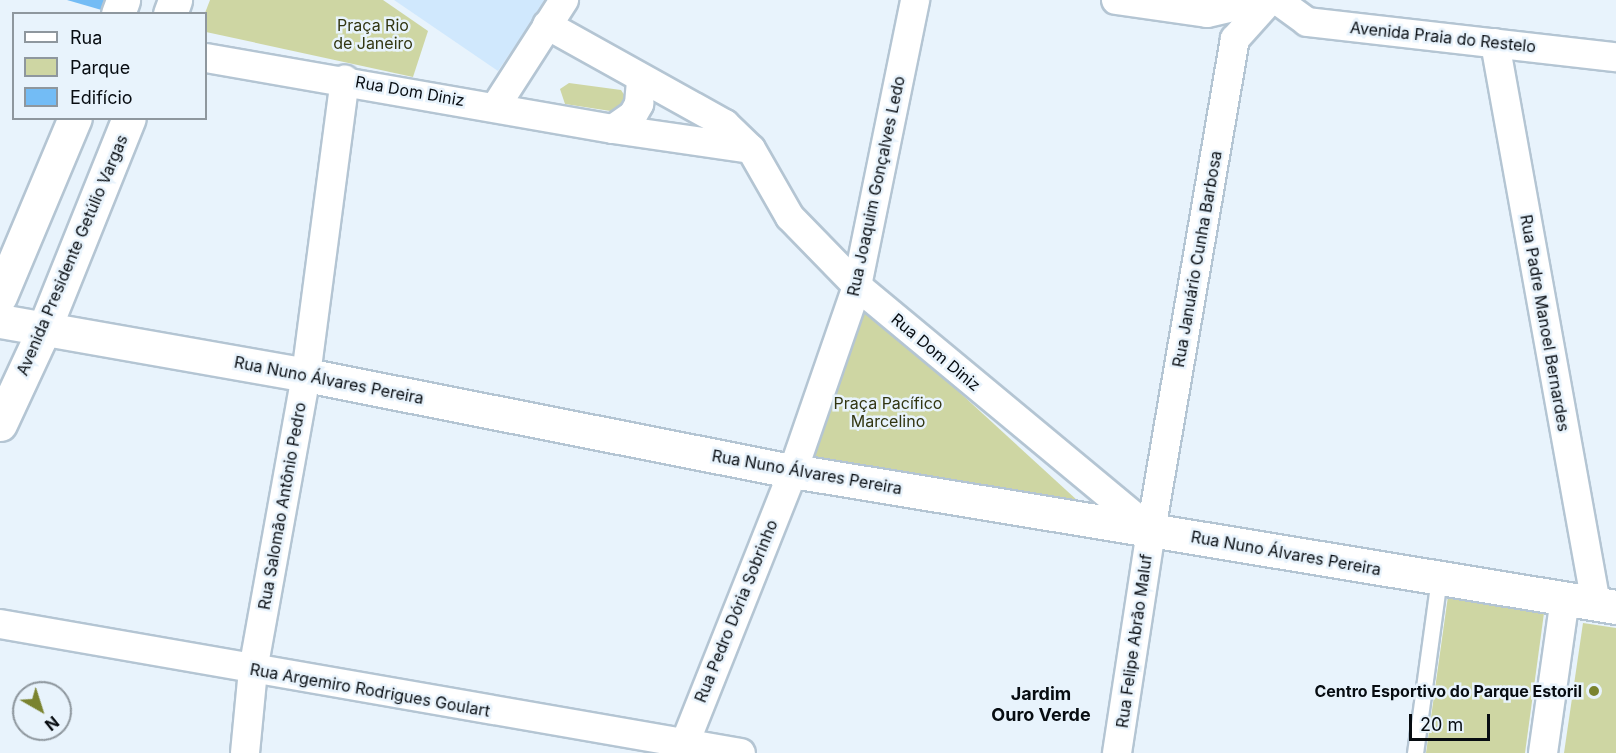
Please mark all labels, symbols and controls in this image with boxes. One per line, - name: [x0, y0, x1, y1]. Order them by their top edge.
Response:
- legend: [12, 12, 207, 120]
- park label: Praça Rio de Janeiro: [333, 15, 413, 53]
- street label: Avenida Praia do Restelo: [1349, 18, 1537, 56]
- text: Rua: [70, 27, 102, 48]
- text: Parque: [70, 57, 130, 78]
- street label: Rua Dom Diniz: [354, 72, 466, 110]
- street label: Rua Joaquim Gonçalves Ledo: [843, 74, 909, 298]
- text: Edifício: [70, 87, 133, 108]
- street label: Avenida Presidente Getúlio Vargas: [12, 132, 132, 378]
- street label: Rua Januário Cunha Barbosa: [1168, 149, 1226, 369]
- street label: Rua Padre Manoel Bernardes: [1516, 213, 1574, 433]
- street label: Rua Dom Diniz: [888, 309, 984, 395]
- street label: Rua Nuno Álvares Pereira: [233, 352, 425, 408]
- park label: Praça Pacífico Marcelino: [834, 393, 942, 431]
- street label: Rua Salomão Antônio Pedro: [254, 401, 310, 611]
- street label: Rua Nuno Álvares Pereira: [710, 446, 904, 498]
- street label: Rua Pedro Dória Sobrinho: [690, 517, 782, 705]
- street label: Rua Nuno Álvares Pereira: [1189, 527, 1383, 579]
- street label: Rua Felipe Abrão Maluf: [1112, 553, 1156, 729]
- street label: Rua Argemiro Rodrigues Goulart: [248, 659, 492, 721]
- north arrow: [12, 681, 72, 741]
- place label: Centro Esportivo do Parque Estoril: [1314, 681, 1582, 701]
- district label: Jardim Ouro Verde: [991, 684, 1091, 726]
- marker: Centro Esportivo do Parque Estoril: [1587, 684, 1601, 698]
- scale bar: [1412, 702, 1493, 740]
- text: N: [41, 712, 63, 735]
- text: 20 m: [1420, 714, 1463, 735]

